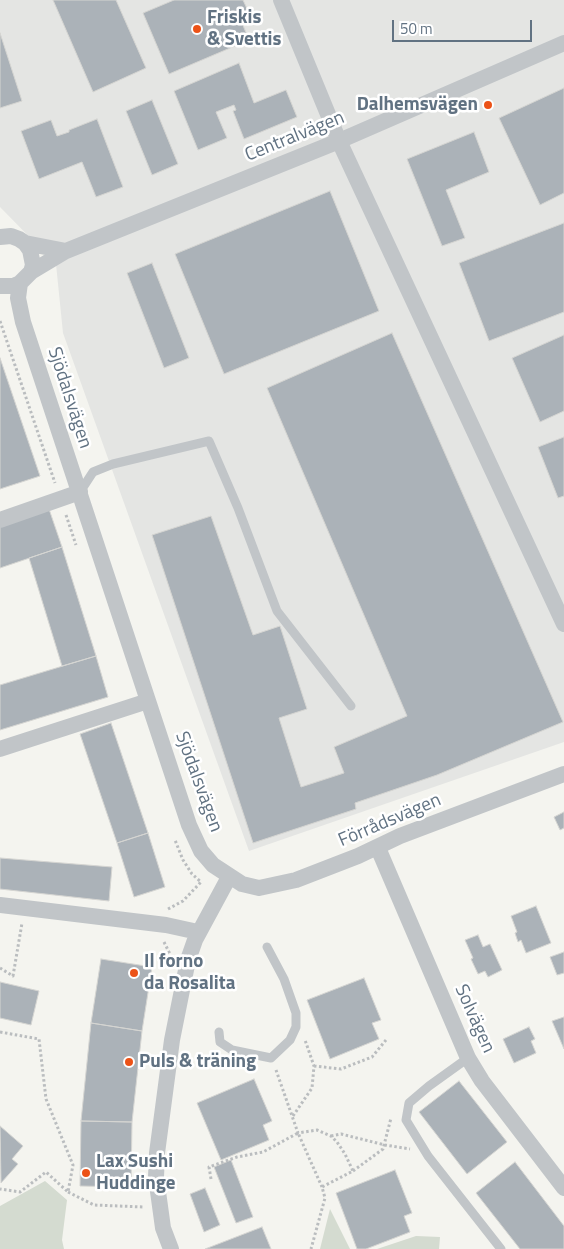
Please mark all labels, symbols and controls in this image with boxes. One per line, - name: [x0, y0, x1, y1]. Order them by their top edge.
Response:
- place label: Friskis & Svettis: [207, 7, 281, 51]
- scale bar: [394, 10, 534, 42]
- text: 50 m: [400, 17, 433, 40]
- marker: Friskis & Svettis: [191, 23, 203, 35]
- place label: Dalhemsvägen: [357, 94, 478, 116]
- marker: Dalhemsvägen: [482, 99, 494, 111]
- street label: Centralvägen: [242, 107, 348, 167]
- street label: Sjödalsvägen: [42, 344, 96, 452]
- street label: Sjödalsvägen: [169, 729, 227, 835]
- street label: Förrådsvägen: [335, 789, 445, 853]
- place label: Il forno da Rosalita: [144, 951, 235, 995]
- marker: Il forno da Rosalita: [128, 967, 140, 979]
- street label: Solvägen: [449, 981, 499, 1057]
- place label: Puls & träning: [139, 1051, 256, 1073]
- marker: Puls & träning: [123, 1056, 135, 1068]
- place label: Lax Sushi Huddinge: [96, 1151, 175, 1195]
- marker: Lax Sushi Huddinge: [80, 1167, 92, 1179]

